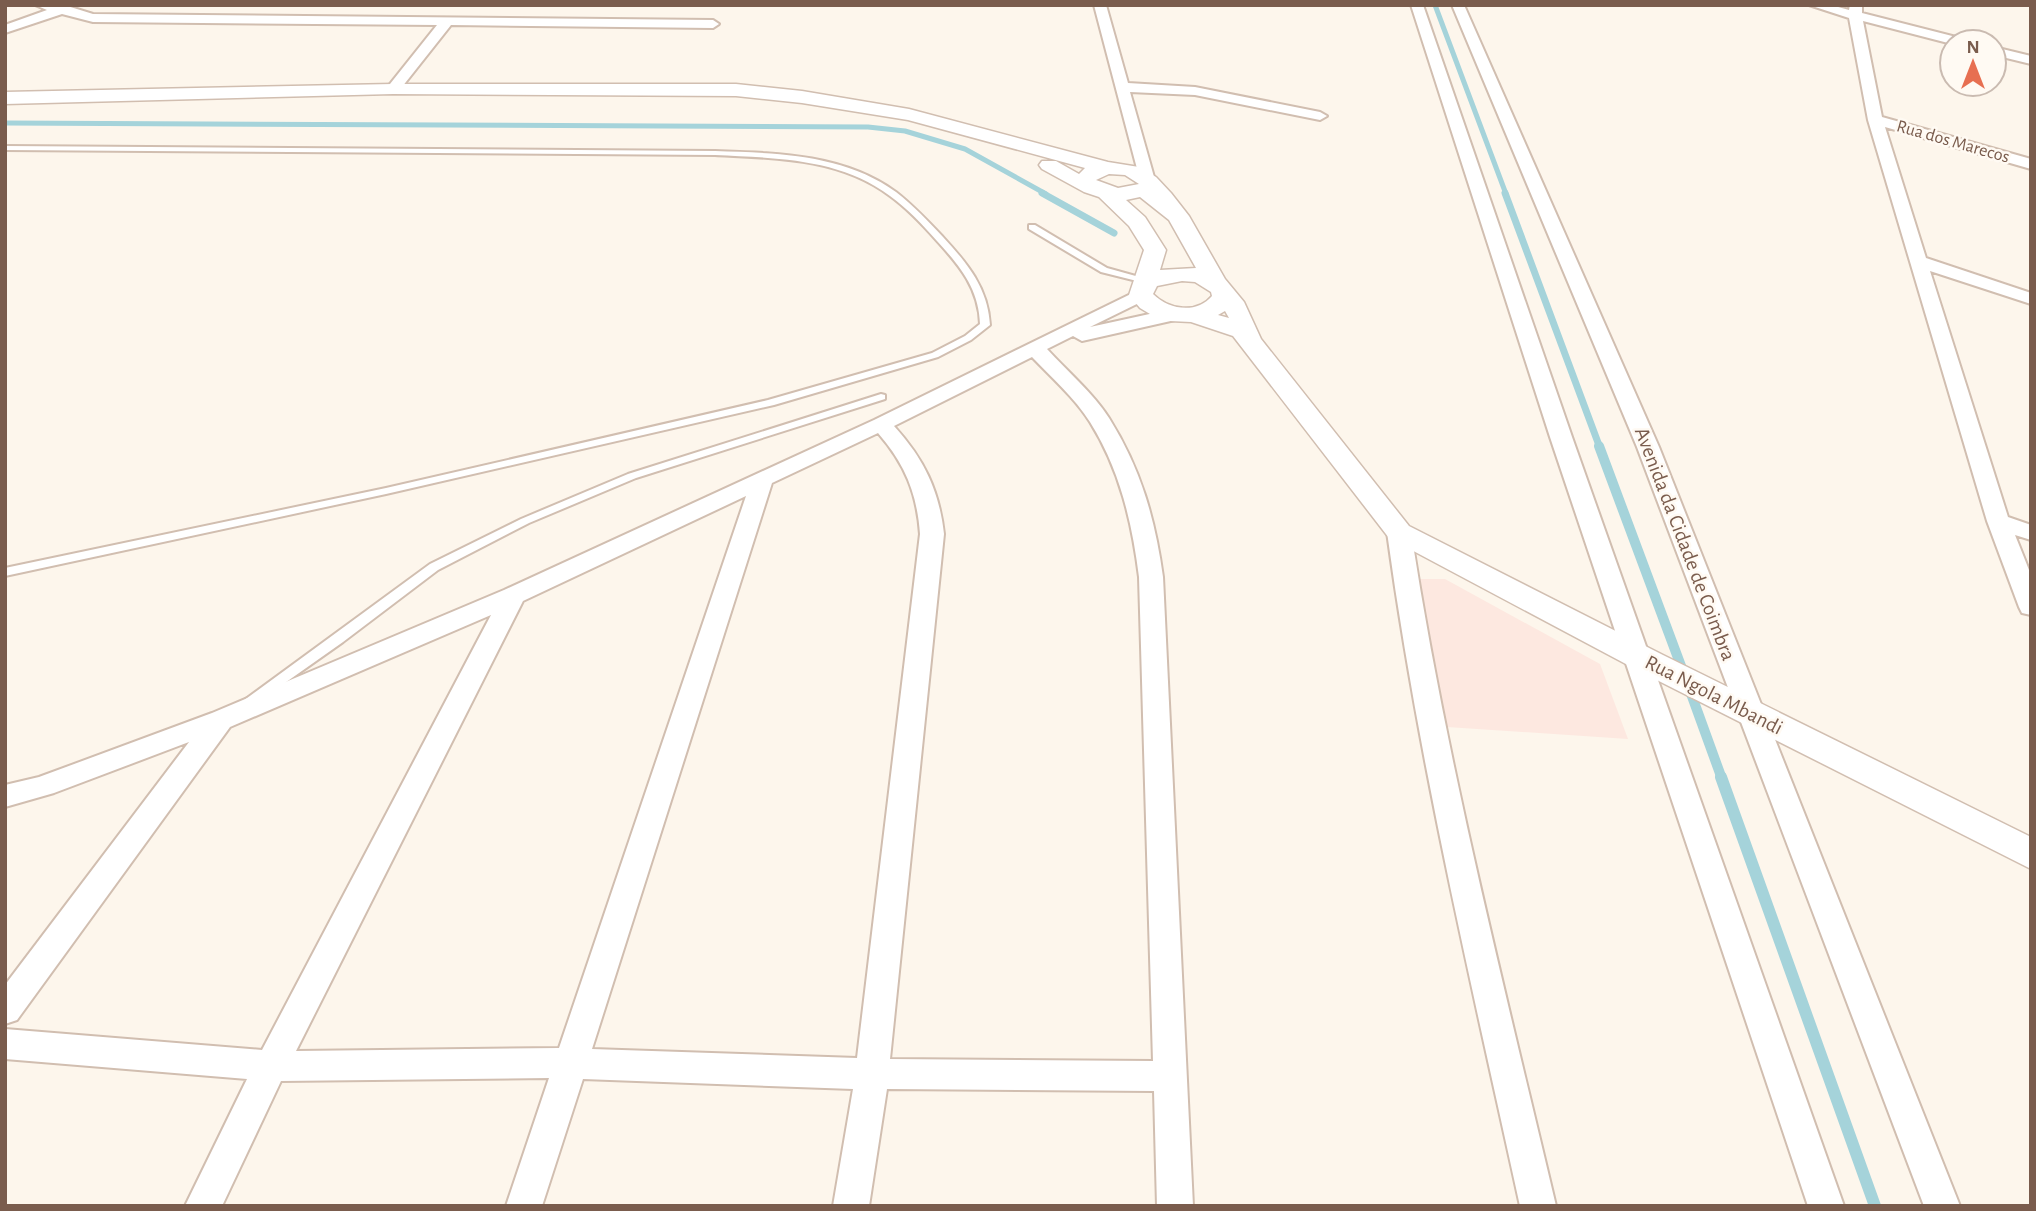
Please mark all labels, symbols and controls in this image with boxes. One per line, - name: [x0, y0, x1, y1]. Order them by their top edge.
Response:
- north arrow: [1938, 28, 2008, 98]
- text: N: [1966, 38, 1980, 57]
- street label: Rua dos Marecos: [1894, 117, 2012, 167]
- street label: Avenida da Cidade de Coimbra: [1631, 424, 1739, 664]
- street label: Rua Ngola Mbandi: [1642, 651, 1786, 739]

